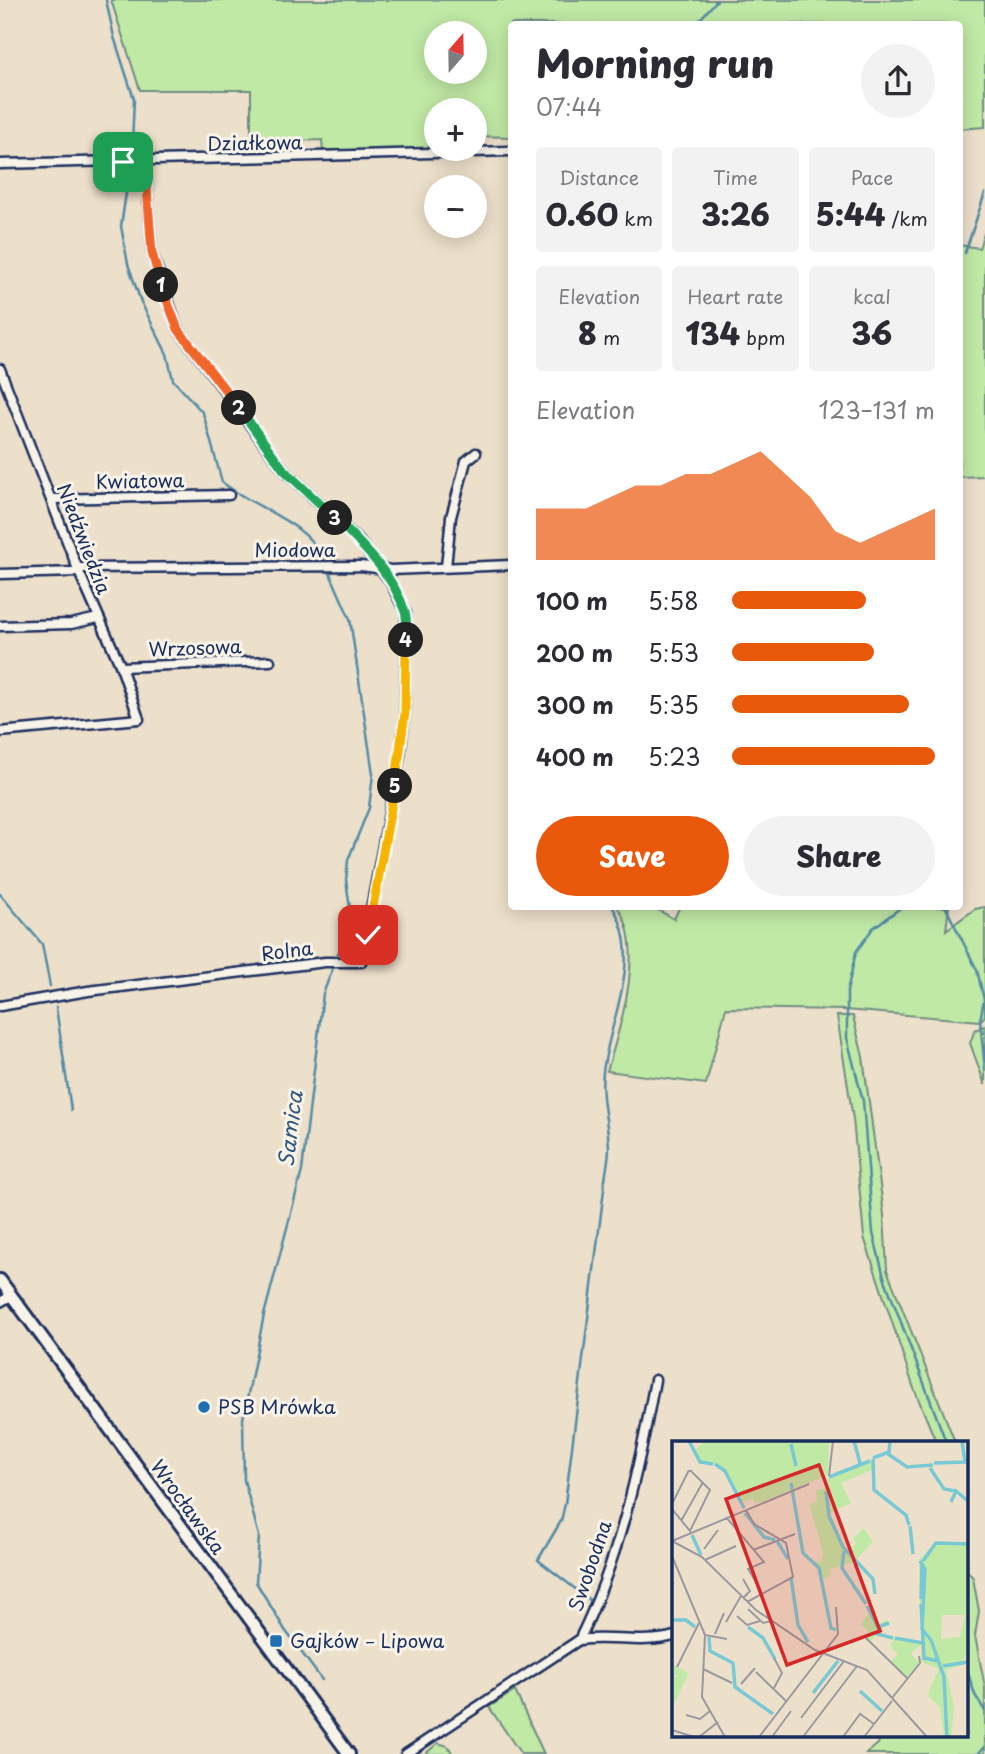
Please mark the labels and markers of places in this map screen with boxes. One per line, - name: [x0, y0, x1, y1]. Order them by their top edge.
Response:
- pin: [93, 132, 153, 192]
- pin: 1: [144, 268, 178, 302]
- pin: 2: [222, 390, 256, 426]
- pin: 3: [318, 500, 352, 536]
- pin: 4: [388, 622, 424, 658]
- pin: 5: [378, 768, 412, 804]
- pin: [338, 905, 398, 965]
- place label: PSB Mrówka: [218, 1392, 336, 1420]
- marker: PSB Mrówka: [196, 1399, 212, 1415]
- place label: Gajków – Lipowa: [290, 1626, 445, 1654]
- marker: Gajków – Lipowa: [268, 1633, 284, 1649]

